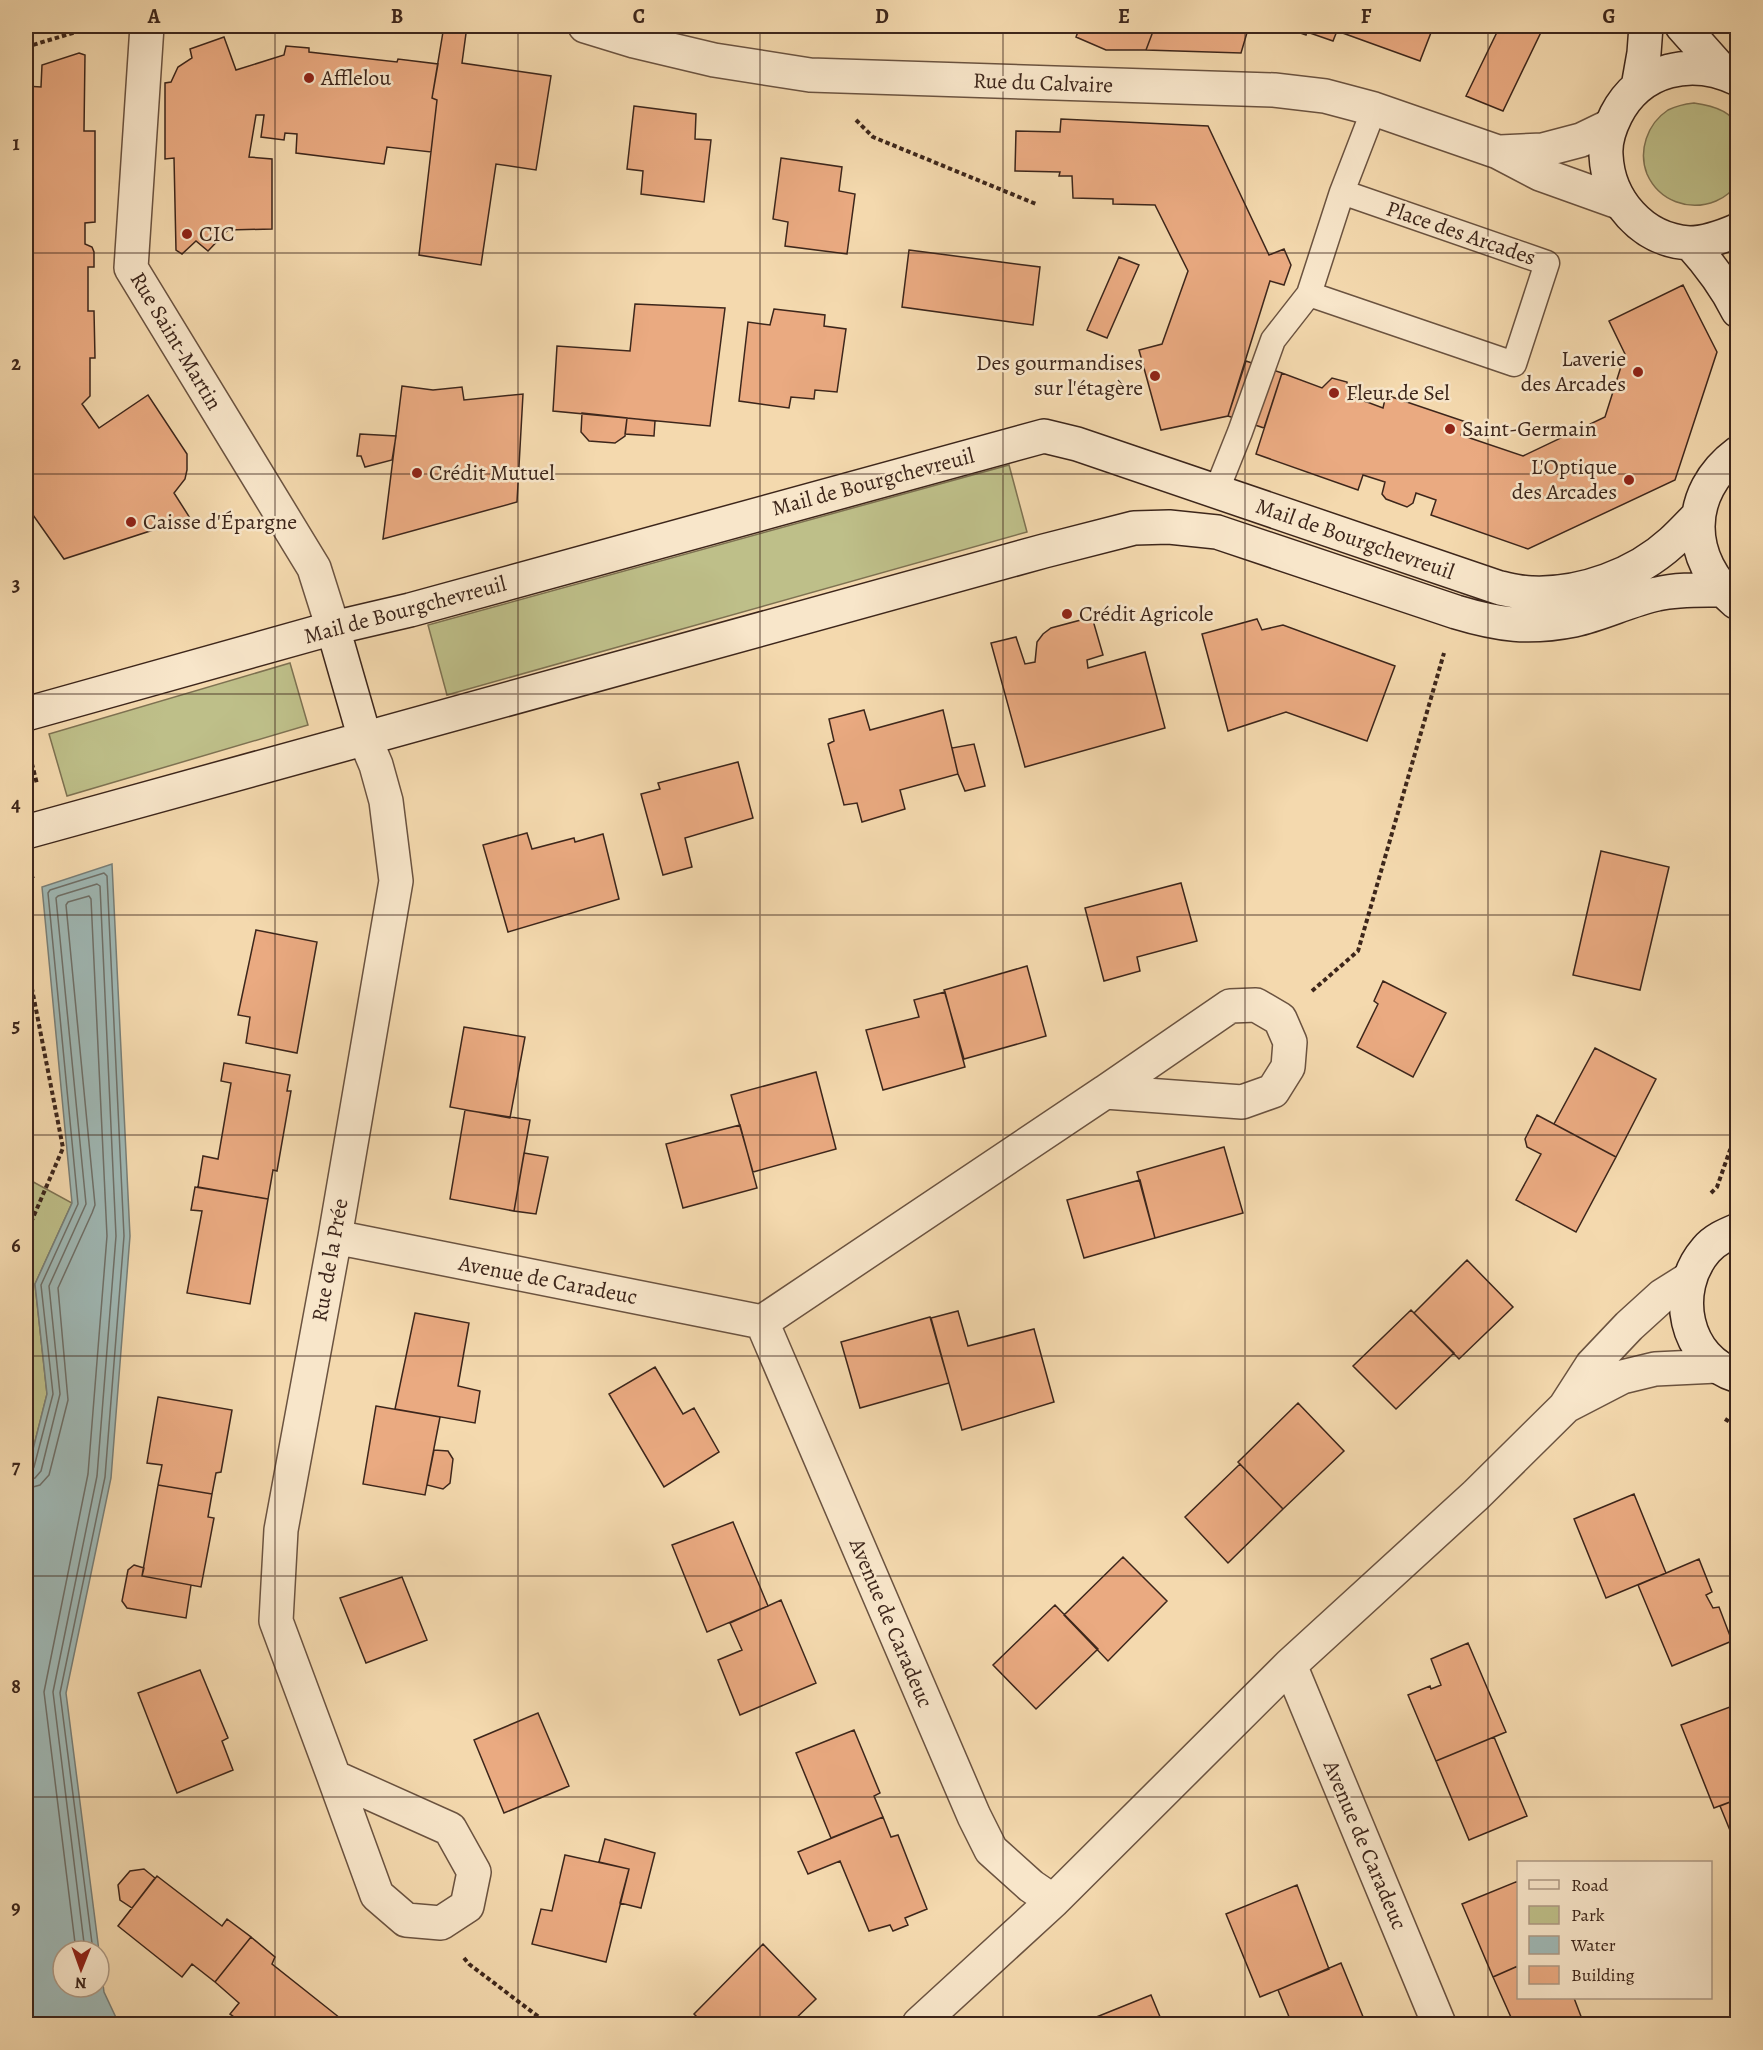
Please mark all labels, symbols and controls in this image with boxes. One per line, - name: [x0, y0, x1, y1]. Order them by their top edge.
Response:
- text: A: [147, 3, 161, 30]
- text: B: [391, 3, 403, 30]
- text: C: [633, 3, 645, 30]
- text: D: [875, 3, 889, 30]
- text: E: [1118, 3, 1130, 30]
- text: F: [1361, 3, 1372, 30]
- text: G: [1602, 3, 1616, 30]
- place label: Afflelou: [320, 63, 391, 93]
- street label: Rue du Calvaire: [972, 66, 1114, 100]
- marker: Afflelou: [302, 71, 316, 85]
- text: 1: [12, 130, 20, 157]
- street label: Place des Arcades: [1382, 193, 1540, 273]
- place label: CIC: [199, 219, 235, 249]
- marker: CIC: [180, 227, 194, 241]
- street label: Rue Saint-Martin: [123, 266, 229, 416]
- place label: Laverie des Arcades: [1521, 344, 1626, 399]
- place label: Des gourmandises sur l'étagère: [976, 348, 1143, 403]
- text: 2: [11, 350, 21, 377]
- marker: Laverie des Arcades: [1631, 365, 1645, 379]
- marker: Des gourmandises sur l'étagère: [1148, 369, 1162, 383]
- place label: Fleur de Sel: [1346, 378, 1450, 408]
- marker: Fleur de Sel: [1327, 386, 1341, 400]
- place label: Saint-Germain: [1462, 414, 1597, 444]
- marker: Saint-Germain: [1443, 422, 1457, 436]
- street label: Mail de Bourgchevreuil: [769, 441, 977, 523]
- place label: L'Optique des Arcades: [1512, 452, 1617, 507]
- place label: Crédit Mutuel: [429, 458, 555, 488]
- marker: Crédit Mutuel: [410, 466, 424, 480]
- marker: L'Optique des Arcades: [1622, 473, 1636, 487]
- street label: Mail de Bourgchevreuil: [1252, 491, 1458, 587]
- place label: Caisse d'Épargne: [143, 507, 297, 537]
- marker: Caisse d'Épargne: [124, 515, 138, 529]
- street label: Mail de Bourgchevreuil: [301, 569, 509, 651]
- text: 3: [12, 571, 20, 598]
- place label: Crédit Agricole: [1079, 599, 1214, 629]
- marker: Crédit Agricole: [1060, 607, 1074, 621]
- text: 4: [11, 791, 21, 818]
- text: 5: [12, 1012, 20, 1039]
- street label: Rue de la Prée: [304, 1196, 356, 1324]
- text: 6: [11, 1232, 21, 1259]
- street label: Avenue de Caradeuc: [455, 1248, 640, 1312]
- text: 7: [12, 1453, 21, 1480]
- street label: Avenue de Caradeuc: [841, 1533, 940, 1712]
- text: 8: [11, 1673, 21, 1700]
- street label: Avenue de Caradeuc: [1315, 1755, 1414, 1934]
- legend: [1517, 1861, 1712, 1999]
- text: Road: [1571, 1873, 1609, 1897]
- text: 9: [11, 1894, 21, 1921]
- text: Park: [1571, 1903, 1605, 1927]
- text: Water: [1570, 1933, 1616, 1957]
- north arrow: [51, 1939, 111, 1999]
- text: Building: [1571, 1963, 1635, 1987]
- text: N: [74, 1972, 87, 1994]

